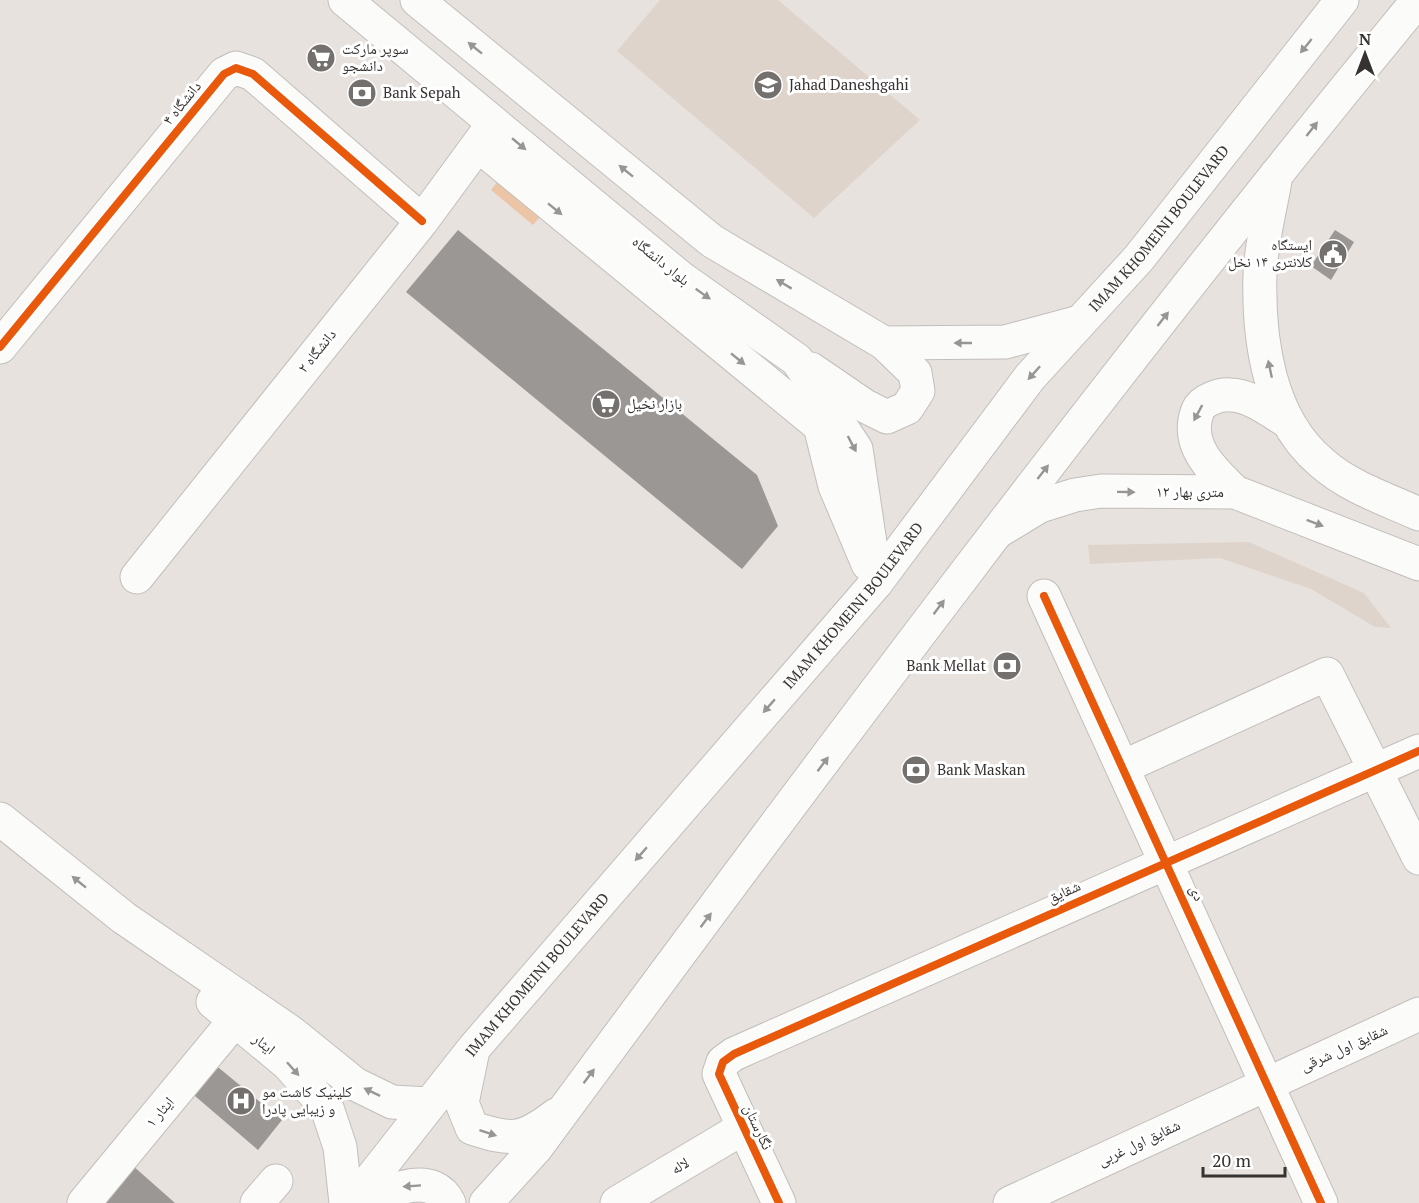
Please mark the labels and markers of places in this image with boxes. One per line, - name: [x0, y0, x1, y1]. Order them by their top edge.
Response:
- place label: سوپر مارکت دانشجو: [342, 38, 409, 75]
- supermarket icon: سوپر مارکت دانشجو: [305, 42, 337, 74]
- school or university icon: Jahad Daneshgahi: [752, 69, 784, 101]
- place label: Jahad Daneshgahi: [789, 74, 909, 94]
- bank icon: Bank Sepah: [346, 77, 378, 109]
- place label: Bank Sepah: [383, 82, 461, 102]
- place label: ایستگاه کلانتری ۱۴ نخل: [1228, 234, 1312, 272]
- public building icon: ایستگاه کلانتری ۱۴ نخل: [1317, 238, 1349, 270]
- supermarket icon: بازار نخیل: [590, 388, 622, 420]
- place label: بازار نخیل: [627, 393, 682, 414]
- bank icon: Bank Mellat: [991, 650, 1023, 682]
- place label: Bank Mellat: [906, 655, 986, 675]
- bank icon: Bank Maskan: [900, 754, 932, 786]
- place label: Bank Maskan: [937, 759, 1025, 779]
- place label: کلینیک کاشت مو و زیبایی پادرا: [262, 1081, 352, 1119]
- hospital icon: کلینیک کاشت مو و زیبایی پادرا: [225, 1085, 257, 1117]

